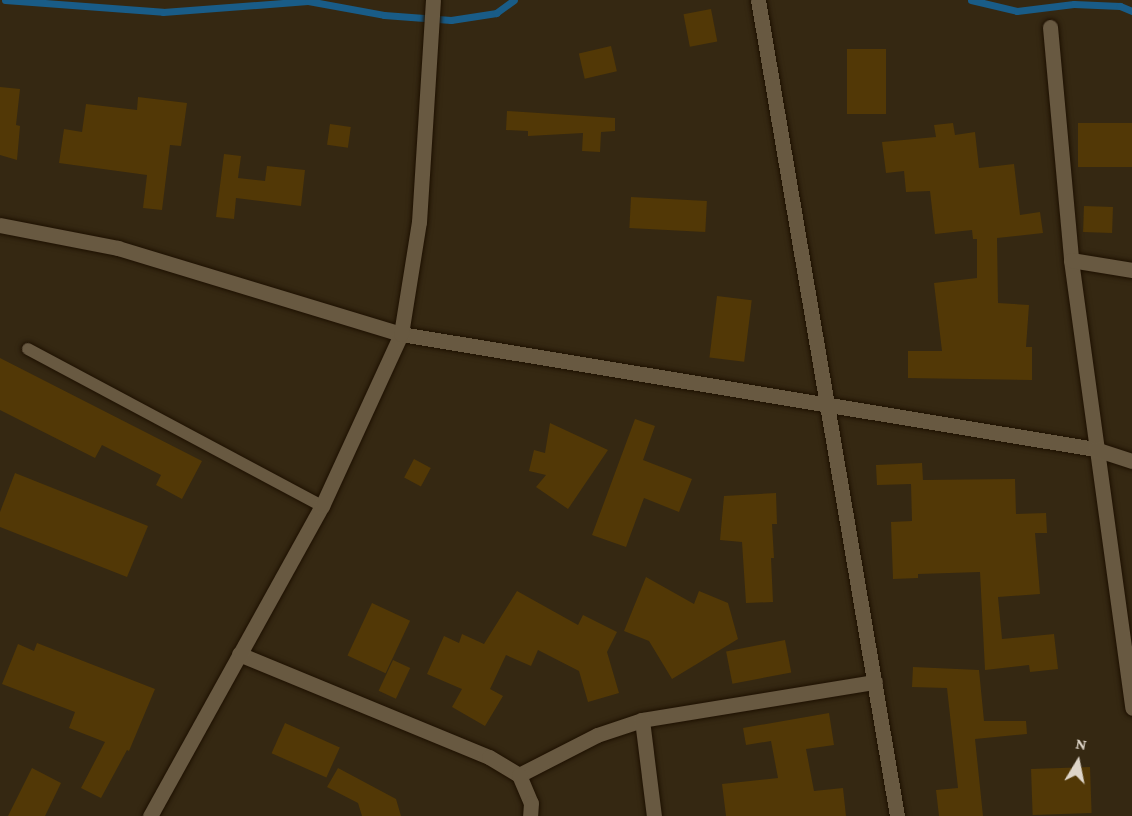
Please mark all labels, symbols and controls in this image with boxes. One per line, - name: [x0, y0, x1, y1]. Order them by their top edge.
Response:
- north arrow: [1048, 732, 1108, 792]
- text: N: [1074, 734, 1088, 753]

